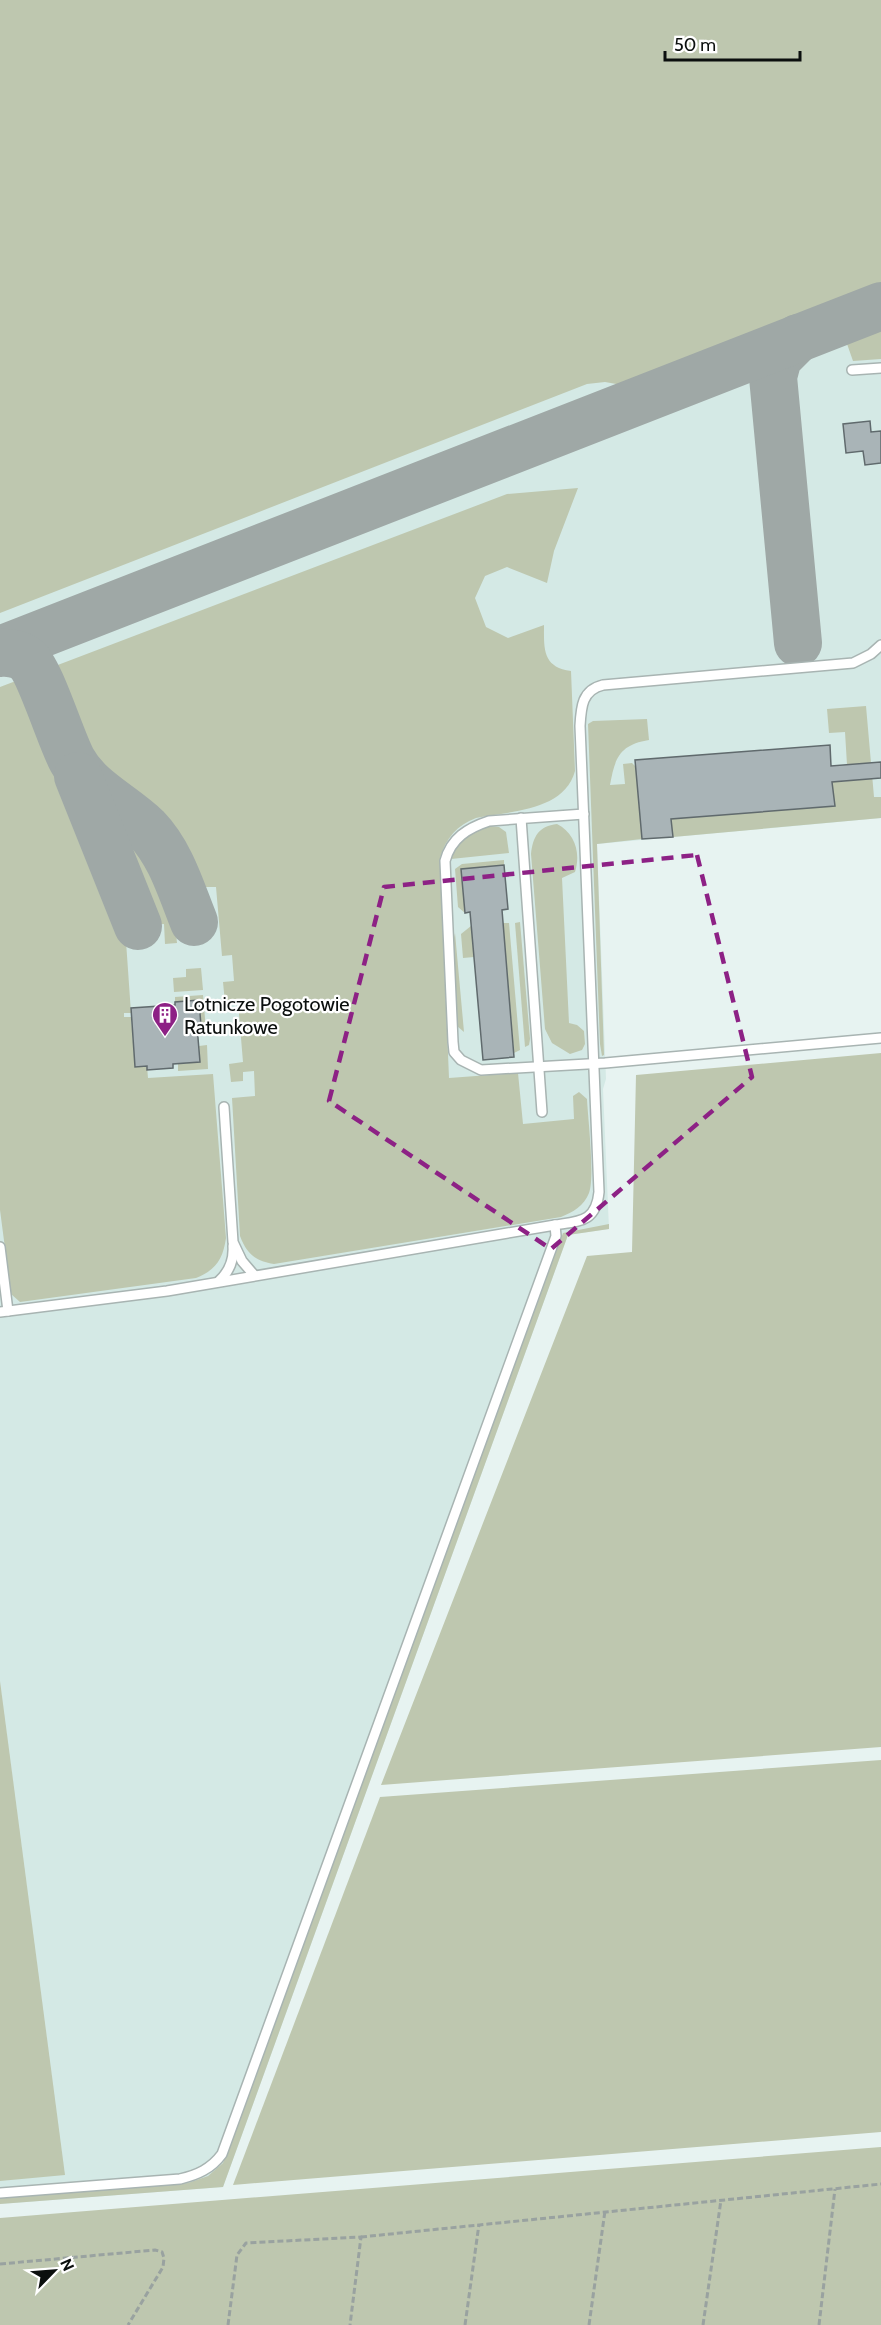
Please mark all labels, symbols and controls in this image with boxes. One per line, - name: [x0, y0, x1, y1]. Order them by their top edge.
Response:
- scale bar: [665, 24, 800, 62]
- text: 50 m: [674, 34, 716, 56]
- place label: Lotnicze Pogotowie Ratunkowe: [184, 992, 349, 1039]
- building icon: Lotnicze Pogotowie Ratunkowe: [150, 1000, 180, 1038]
- north arrow: [24, 2241, 84, 2301]
- text: N: [56, 2256, 78, 2274]

